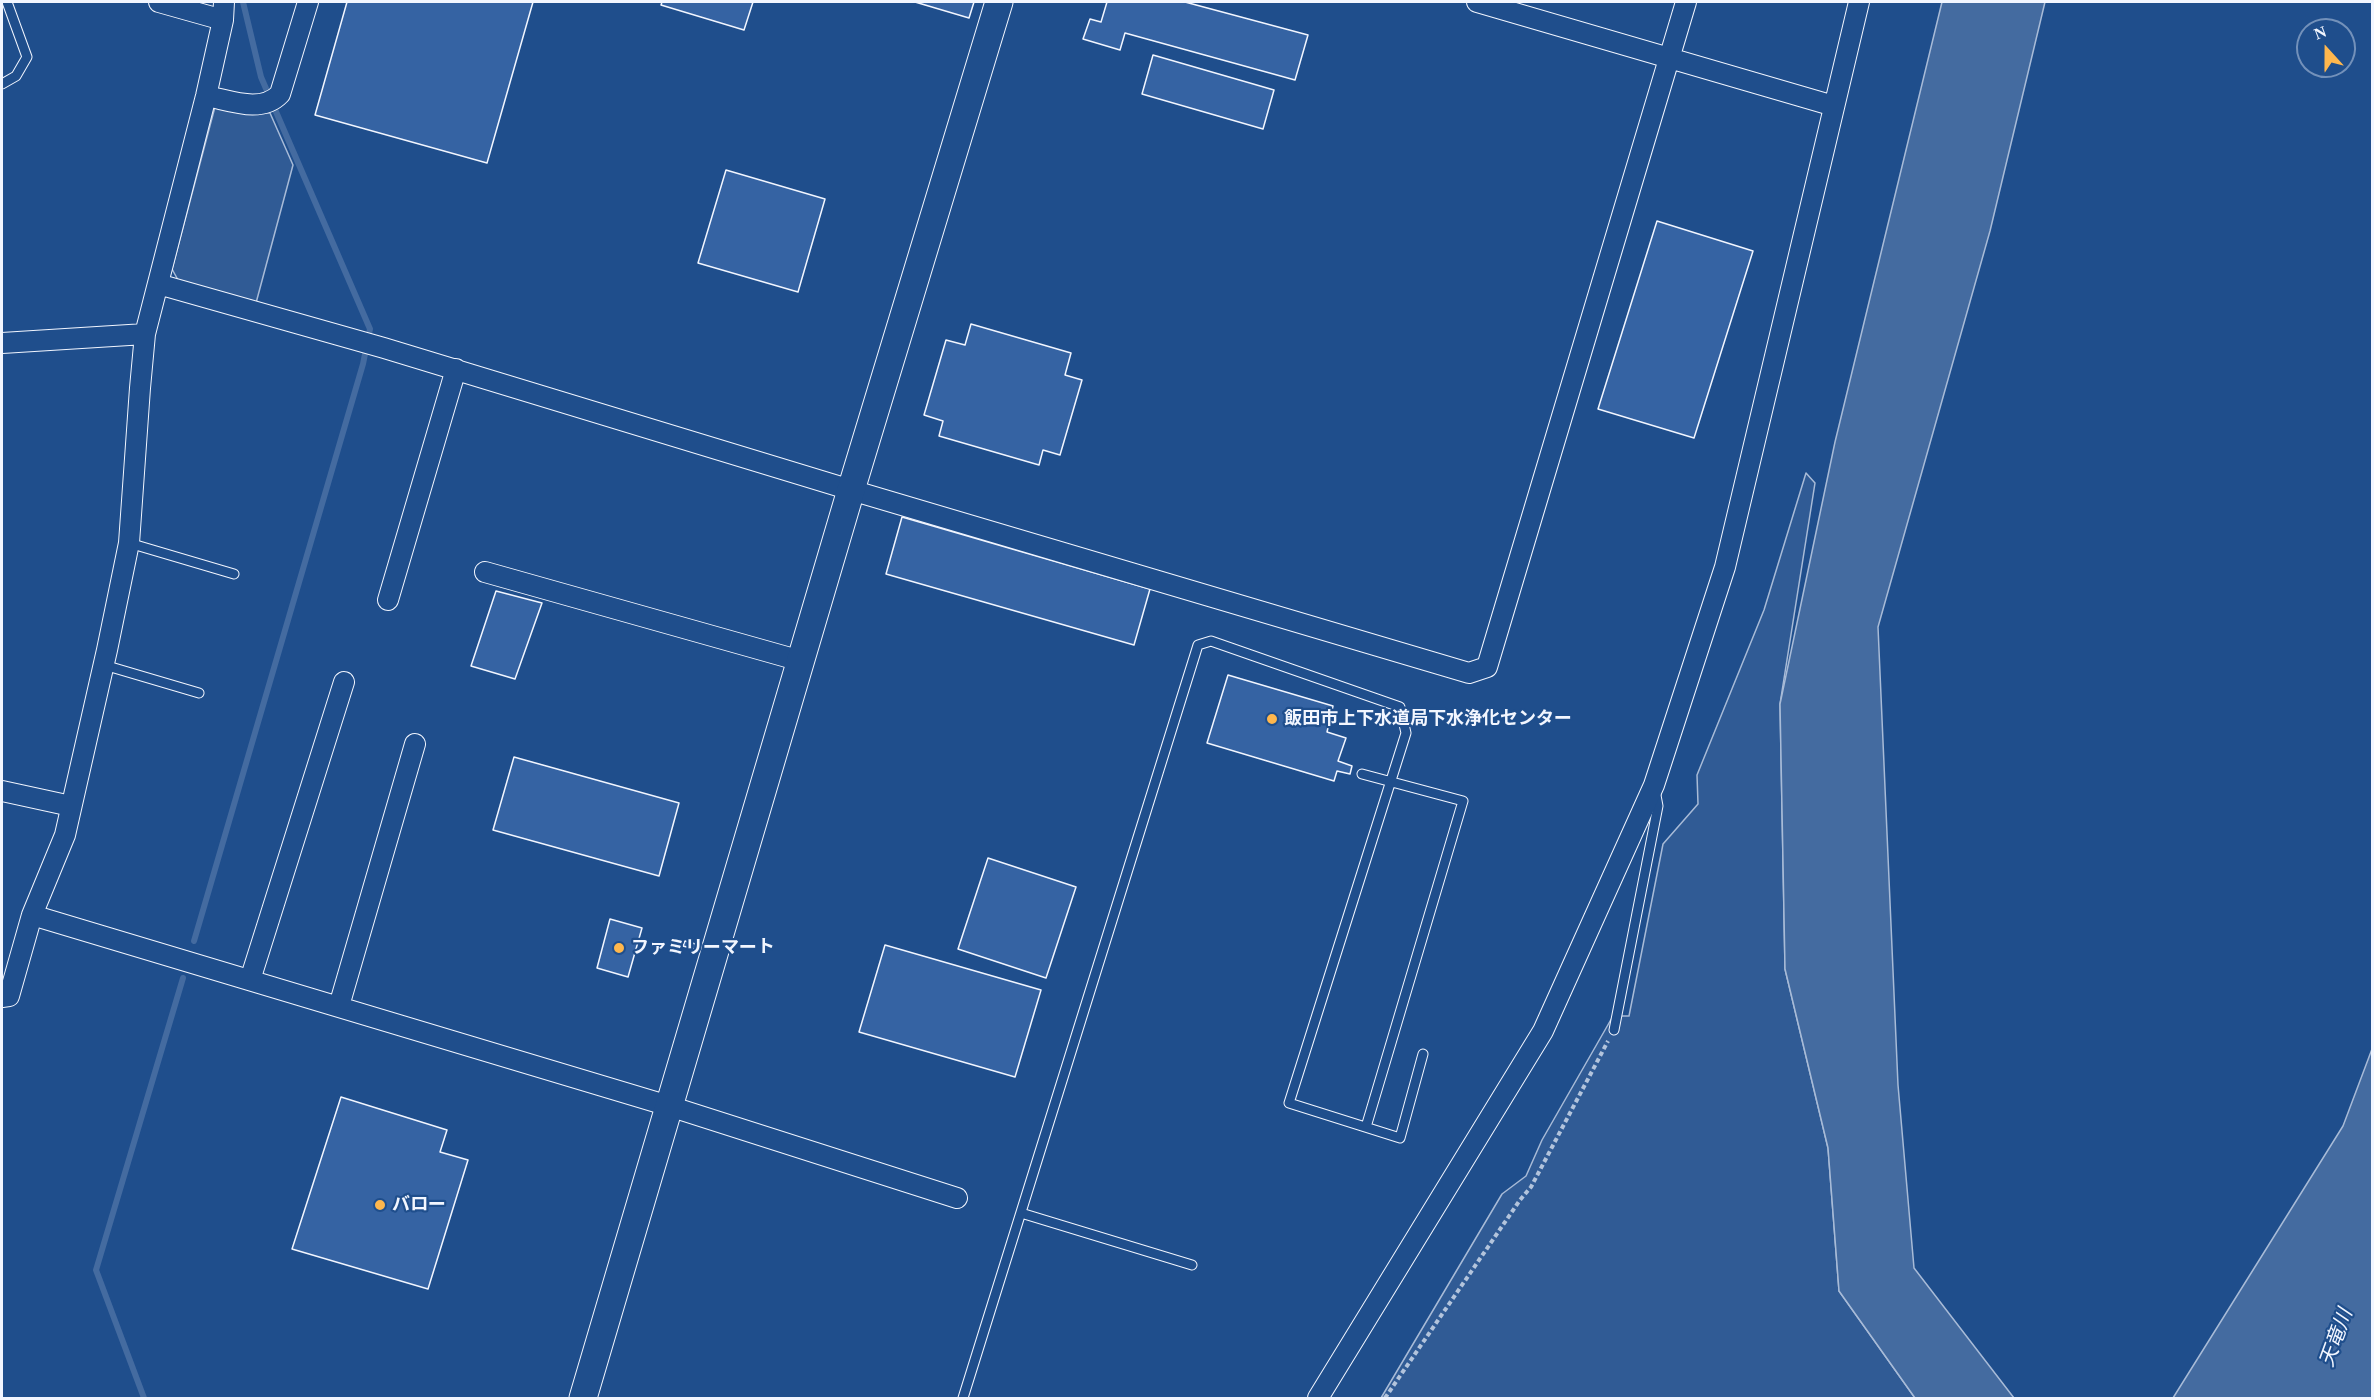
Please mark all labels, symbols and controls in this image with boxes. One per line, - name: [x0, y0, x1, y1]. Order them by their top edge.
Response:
- north arrow: [2296, 18, 2356, 78]
- text: N: [2312, 23, 2329, 43]
- place label: 飯田市上下水道局下水浄化センター: [1284, 708, 1572, 730]
- marker: 飯田市上下水道局下水浄化センター: [1265, 712, 1279, 726]
- place label: ファミリーマート: [631, 937, 775, 959]
- marker: ファミリーマート: [612, 941, 626, 955]
- place label: バロー: [392, 1194, 446, 1216]
- marker: バロー: [373, 1198, 387, 1212]
- water label: 天竜川: [2315, 1306, 2359, 1370]

